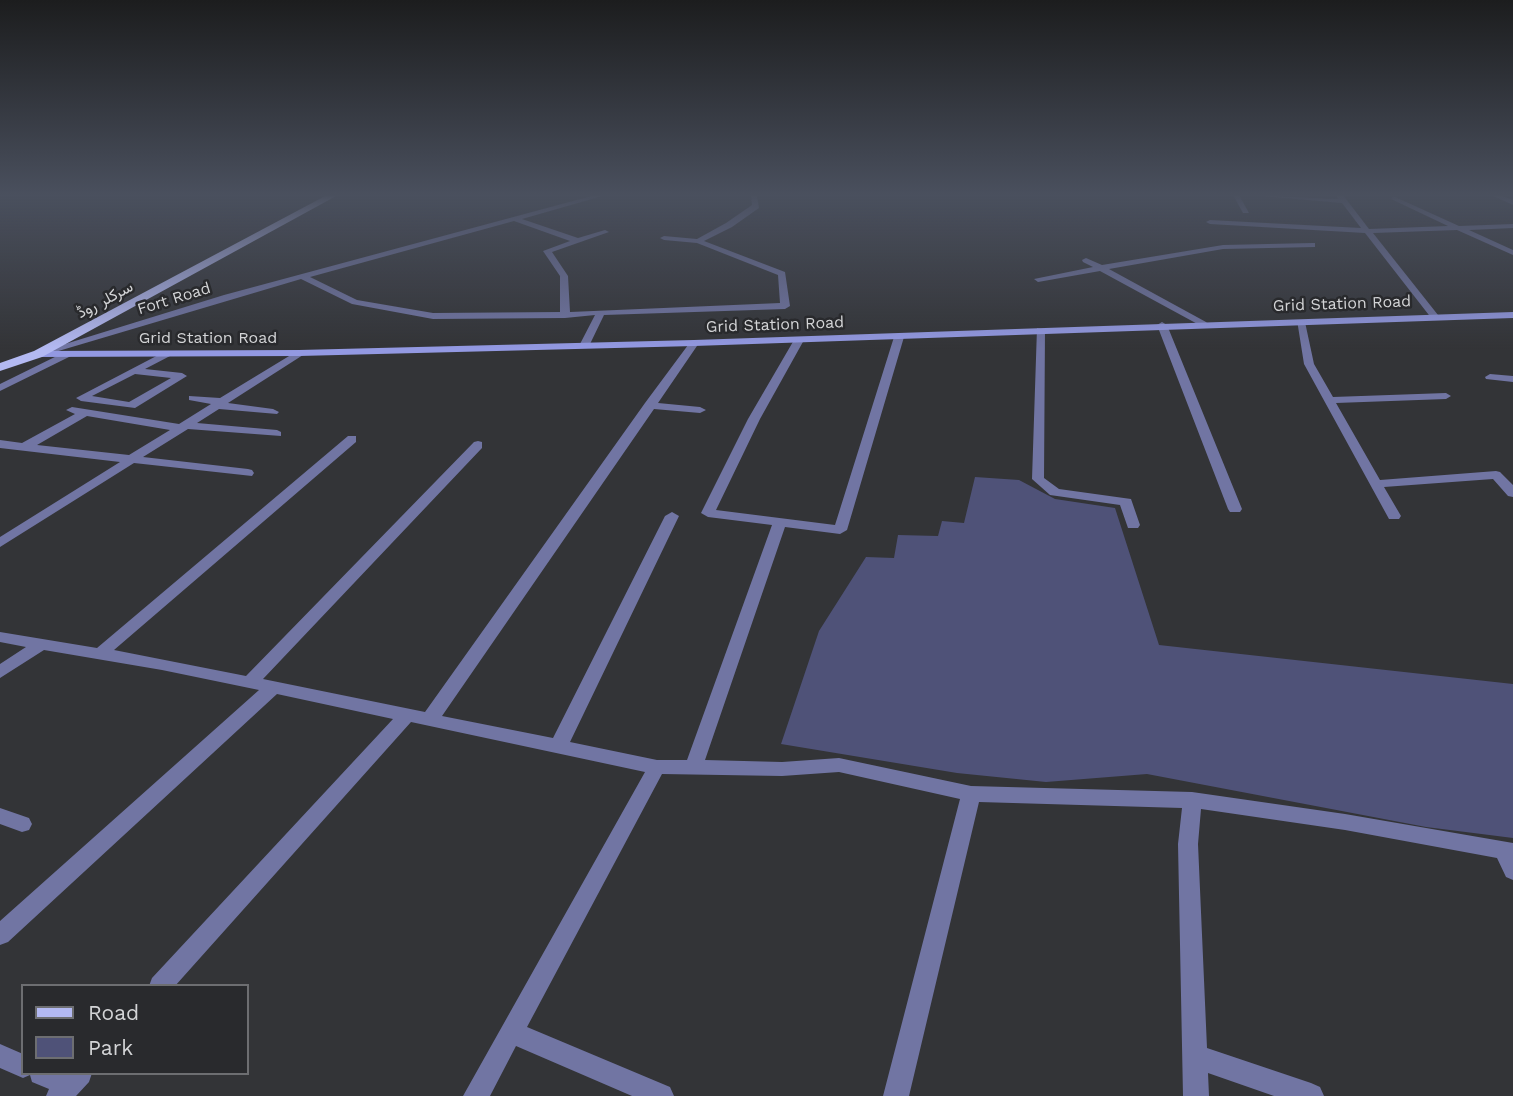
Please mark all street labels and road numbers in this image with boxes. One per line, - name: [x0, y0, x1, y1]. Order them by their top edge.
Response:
- street label: سرکلر روڈ: [73, 277, 137, 323]
- street label: Fort Road: [135, 279, 213, 319]
- street label: Grid Station Road: [1272, 292, 1412, 316]
- street label: Grid Station Road: [705, 313, 845, 337]
- street label: Grid Station Road: [139, 328, 277, 348]

